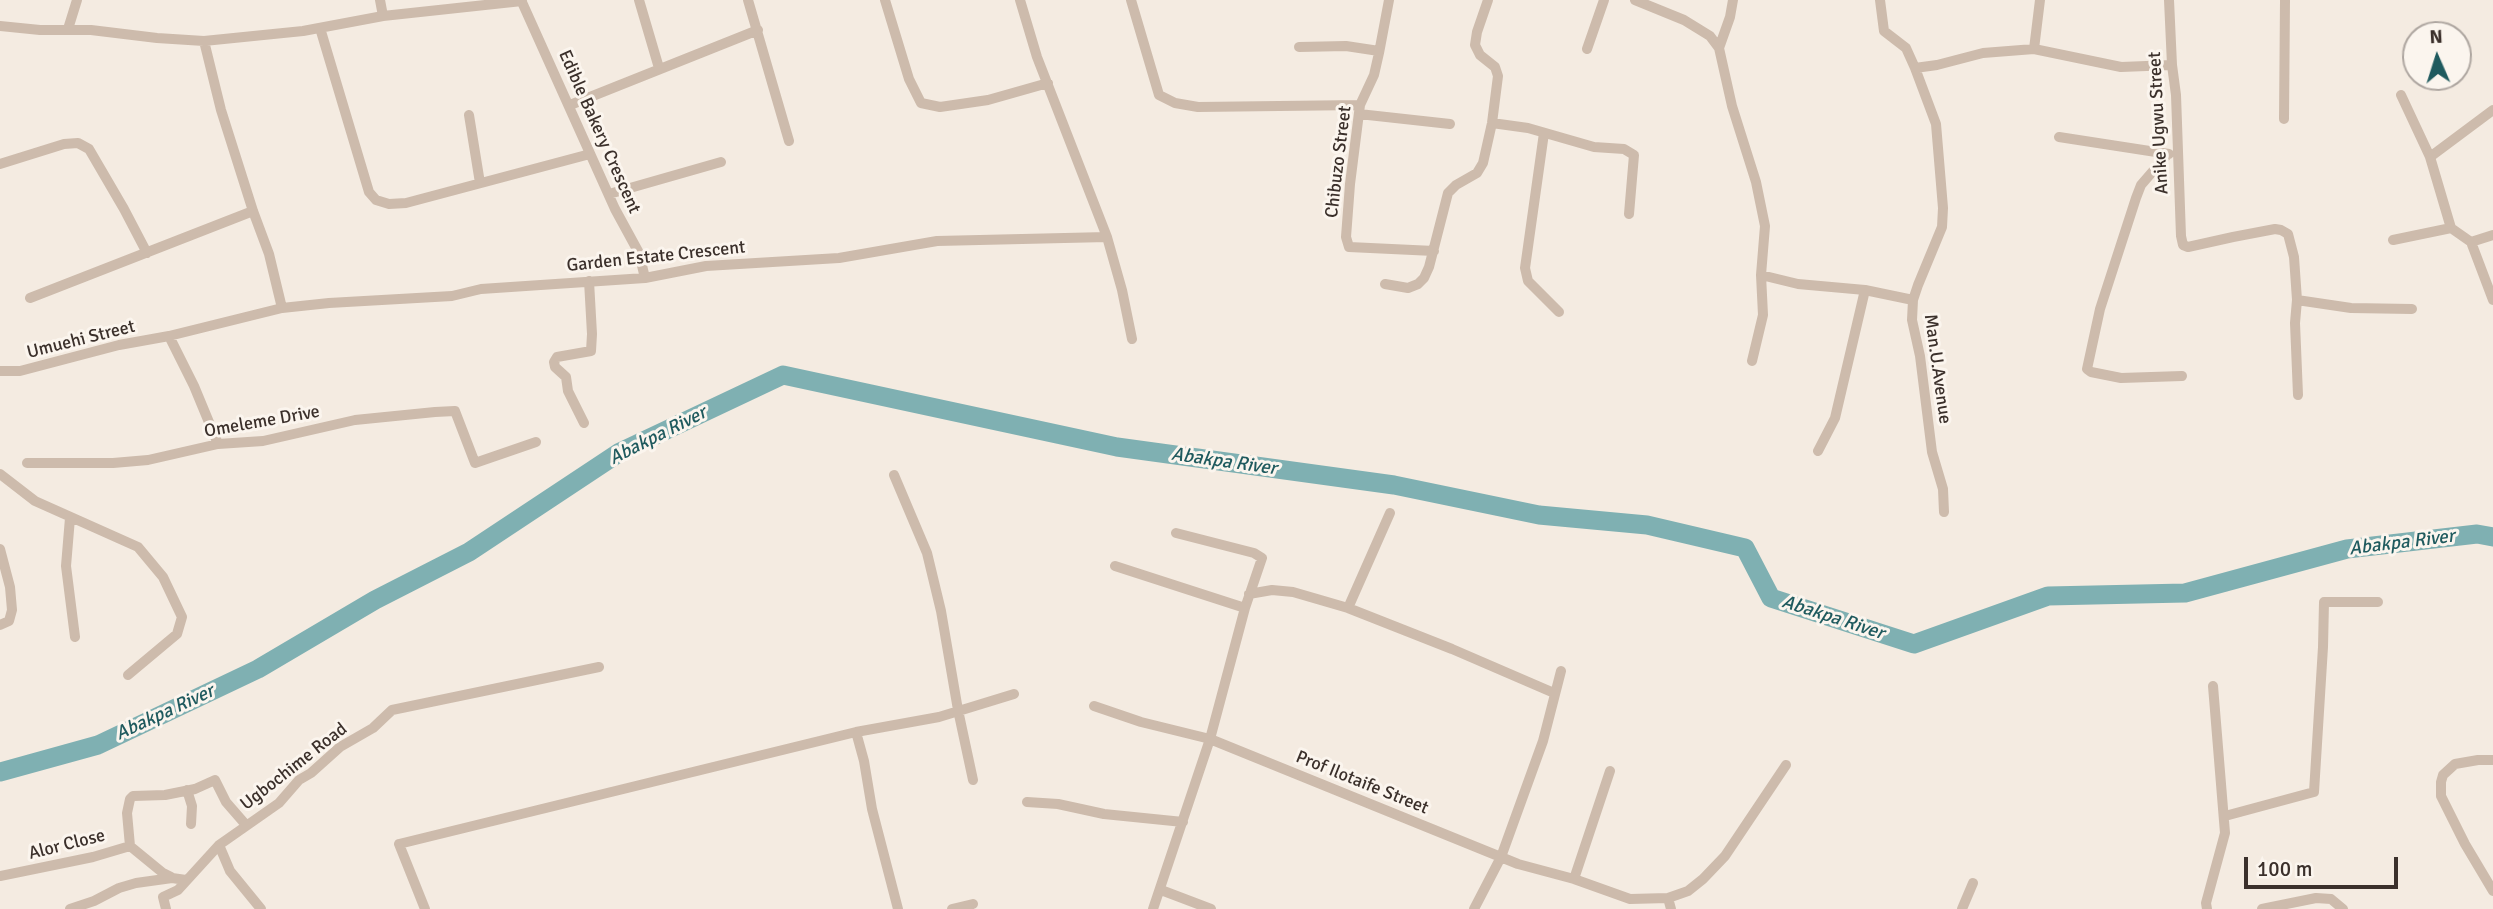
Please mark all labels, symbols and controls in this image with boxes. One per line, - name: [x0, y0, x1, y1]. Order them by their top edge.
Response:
- north arrow: [2402, 21, 2472, 91]
- text: N: [2429, 25, 2443, 49]
- street label: Edible Bakery Crescent: [553, 47, 645, 217]
- street label: Anike Ugwu Street: [2144, 51, 2174, 195]
- street label: Chibuzo Street: [1321, 105, 1357, 219]
- street label: Garden Estate Crescent: [566, 237, 746, 277]
- street label: Man.U.Avenue: [1919, 313, 1955, 425]
- street label: Umuehi Street: [25, 316, 137, 364]
- street label: Omeleme Drive: [203, 401, 321, 443]
- water label: Abakpa River: [606, 402, 710, 470]
- water label: Abakpa River: [1170, 443, 1278, 481]
- water label: Abakpa River: [2348, 525, 2456, 561]
- water label: Abakpa River: [1779, 591, 1887, 645]
- water label: Abakpa River: [112, 680, 218, 746]
- street label: Ugbochime Road: [236, 719, 352, 815]
- street label: Prof Ilotaife Street: [1293, 747, 1431, 819]
- street label: Alor Close: [27, 825, 107, 865]
- scale bar: [2248, 842, 2402, 886]
- text: 100 m: [2257, 856, 2312, 882]

